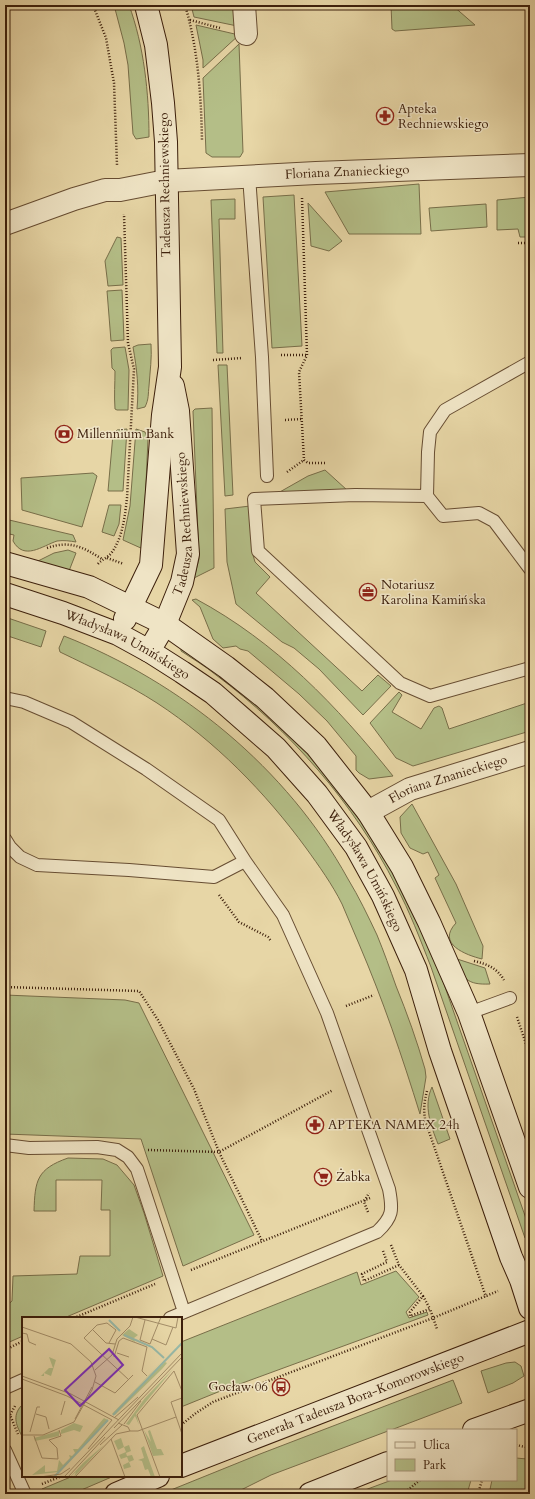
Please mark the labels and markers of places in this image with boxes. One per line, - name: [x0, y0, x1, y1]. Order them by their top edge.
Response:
- place label: Apteka Rechniewskiego: [398, 100, 489, 133]
- pharmacy icon: Apteka Rechniewskiego: [375, 106, 395, 126]
- bank icon: Millennium Bank: [54, 424, 74, 444]
- place label: Millennium Bank: [77, 425, 174, 443]
- place label: Notariusz Karolina Kamińska: [381, 576, 486, 609]
- office icon: Notariusz Karolina Kamińska: [358, 582, 378, 602]
- pharmacy icon: APTEKA NAMEX 24h: [305, 1115, 325, 1135]
- place label: APTEKA NAMEX 24h: [328, 1116, 460, 1134]
- supermarket icon: Żabka: [313, 1167, 333, 1187]
- place label: Żabka: [336, 1168, 371, 1186]
- bus stop icon: Gocław 06: [271, 1377, 291, 1397]
- place label: Gocław 06: [208, 1378, 268, 1396]

